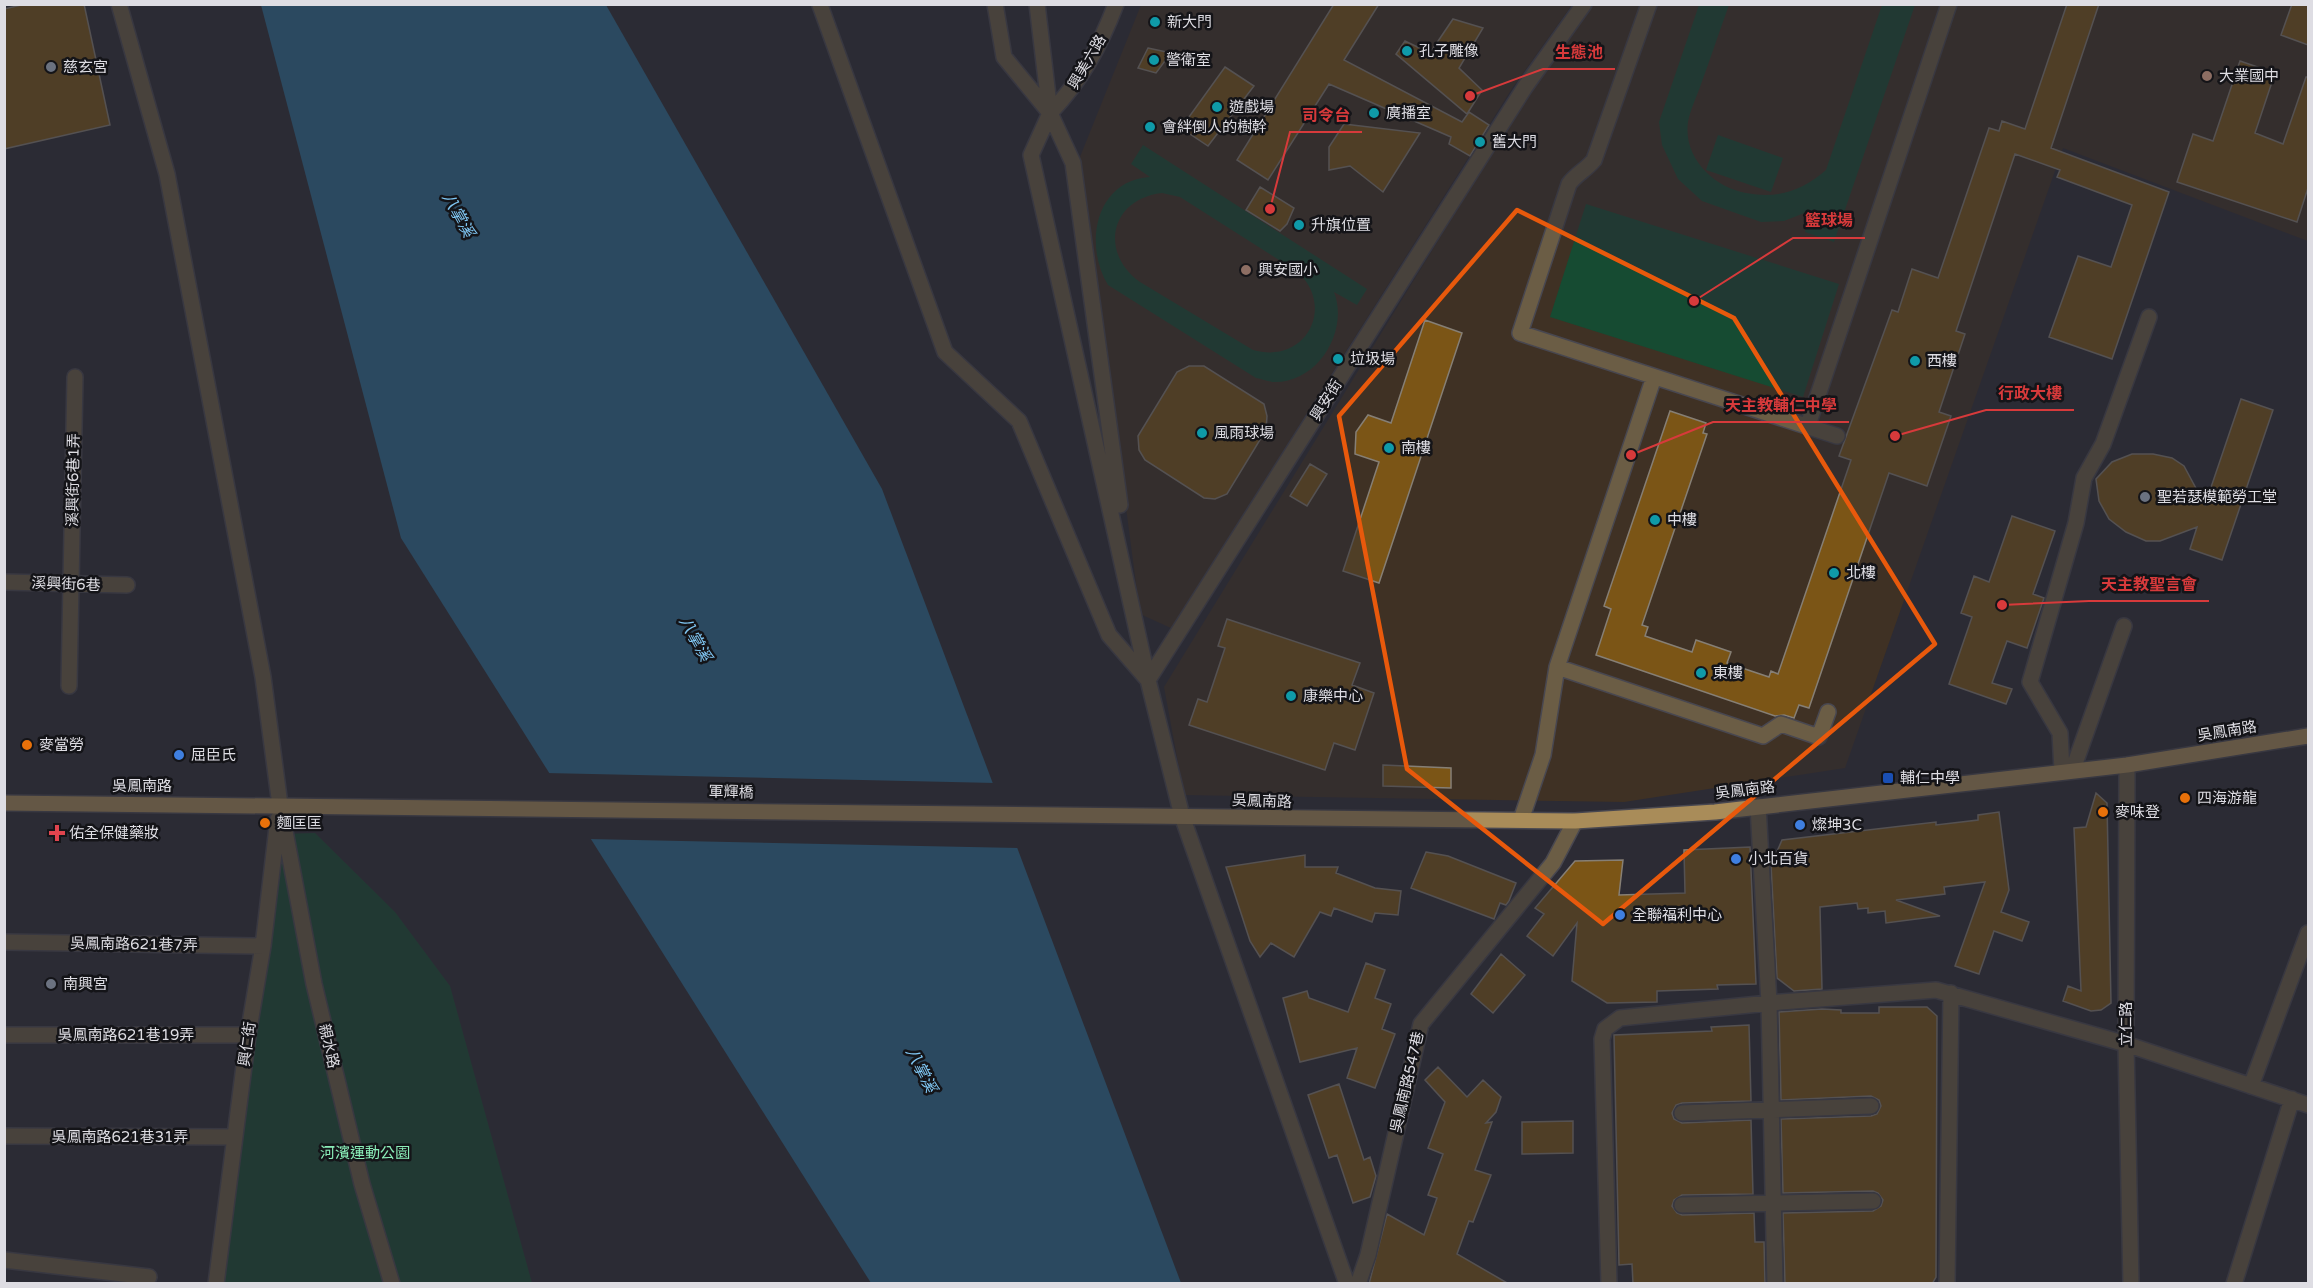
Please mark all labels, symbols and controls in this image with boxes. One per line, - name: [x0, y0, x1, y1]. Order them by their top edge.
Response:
- place label: 新大門: [1167, 13, 1212, 31]
- marker: 新大門: [1148, 15, 1162, 29]
- street label: 興美六路: [1064, 32, 1110, 92]
- callout: 生態池: [1543, 35, 1615, 69]
- place label: 孔子雕像: [1419, 42, 1479, 60]
- text: 生態池: [1555, 43, 1603, 63]
- marker: 孔子雕像: [1400, 44, 1414, 58]
- place label: 警衛室: [1166, 51, 1211, 69]
- marker: 警衛室: [1147, 53, 1161, 67]
- place label: 慈玄宮: [63, 58, 108, 76]
- marker: 慈玄宮: [44, 60, 58, 74]
- place label: 大業國中: [2219, 67, 2279, 85]
- marker: 大業國中: [2200, 69, 2214, 83]
- place label: 遊戲場: [1229, 98, 1274, 116]
- callout: 司令台: [1290, 98, 1362, 132]
- marker: 遊戲場: [1210, 100, 1224, 114]
- place label: 廣播室: [1386, 104, 1431, 122]
- text: 司令台: [1302, 106, 1350, 126]
- marker: 廣播室: [1367, 106, 1381, 120]
- place label: 會絆倒人的樹幹: [1162, 118, 1267, 136]
- marker: 會絆倒人的樹幹: [1143, 120, 1157, 134]
- place label: 舊大門: [1492, 133, 1537, 151]
- marker: 舊大門: [1473, 135, 1487, 149]
- water label: 八掌溪: [438, 189, 479, 243]
- callout: 籃球場: [1793, 204, 1865, 238]
- text: 籃球場: [1805, 211, 1853, 231]
- place label: 升旗位置: [1311, 216, 1371, 234]
- marker: 升旗位置: [1292, 218, 1306, 232]
- place label: 興安國小: [1258, 261, 1318, 279]
- marker: 興安國小: [1239, 263, 1253, 277]
- place label: 垃圾場: [1350, 350, 1395, 368]
- marker: 垃圾場: [1331, 352, 1345, 366]
- place label: 西樓: [1927, 352, 1957, 370]
- marker: 西樓: [1908, 354, 1922, 368]
- street label: 興安街: [1306, 376, 1346, 424]
- callout: 行政大樓: [1986, 376, 2074, 410]
- text: 行政大樓: [1998, 384, 2062, 404]
- callout: 天主教輔仁中學: [1713, 388, 1849, 422]
- text: 天主教輔仁中學: [1725, 396, 1837, 416]
- place label: 風雨球場: [1214, 424, 1274, 442]
- marker: 風雨球場: [1195, 426, 1209, 440]
- street label: 溪興街6巷1弄: [63, 433, 83, 527]
- place label: 南樓: [1401, 439, 1431, 457]
- marker: 南樓: [1382, 441, 1396, 455]
- place label: 聖若瑟模範勞工堂: [2157, 488, 2277, 506]
- marker: 聖若瑟模範勞工堂: [2138, 490, 2152, 504]
- place label: 中樓: [1667, 511, 1697, 529]
- marker: 中樓: [1648, 513, 1662, 527]
- place label: 北樓: [1846, 564, 1876, 582]
- marker: 北樓: [1827, 566, 1841, 580]
- callout: 天主教聖言會: [2089, 567, 2209, 601]
- street label: 溪興街6巷: [31, 574, 101, 594]
- text: 天主教聖言會: [2101, 575, 2197, 595]
- water label: 八掌溪: [675, 613, 716, 667]
- place label: 東樓: [1713, 664, 1743, 682]
- marker: 東樓: [1694, 666, 1708, 680]
- place label: 康樂中心: [1303, 687, 1363, 705]
- marker: 康樂中心: [1284, 689, 1298, 703]
- street label: 吳鳳南路: [2196, 717, 2258, 745]
- place label: 麥當勞: [39, 736, 84, 754]
- marker: 麥當勞: [20, 738, 34, 752]
- place label: 屈臣氏: [191, 746, 236, 764]
- marker: 屈臣氏: [172, 748, 186, 762]
- place label: 輔仁中學: [1900, 769, 1960, 787]
- marker: 輔仁中學: [1881, 771, 1895, 785]
- street label: 吳鳳南路: [112, 777, 172, 795]
- street label: 吳鳳南路: [1714, 777, 1776, 803]
- street label: 軍輝橋: [708, 783, 754, 801]
- place label: 四海游龍: [2197, 789, 2257, 807]
- street label: 吳鳳南路: [1232, 791, 1292, 811]
- marker: 四海游龍: [2178, 791, 2192, 805]
- place label: 麥味登: [2115, 803, 2160, 821]
- marker: 麥味登: [2096, 805, 2110, 819]
- place label: 麵匡匡: [277, 814, 322, 832]
- marker: 麵匡匡: [258, 816, 272, 830]
- place label: 燦坤3C: [1812, 816, 1862, 834]
- marker: 燦坤3C: [1793, 818, 1807, 832]
- place label: 佑全保健藥妝: [69, 824, 159, 842]
- marker: 佑全保健藥妝: [50, 826, 64, 840]
- place label: 小北百貨: [1748, 850, 1808, 868]
- marker: 小北百貨: [1729, 852, 1743, 866]
- place label: 全聯福利中心: [1632, 906, 1722, 924]
- marker: 全聯福利中心: [1613, 908, 1627, 922]
- street label: 吳鳳南路621巷7弄: [70, 934, 198, 954]
- place label: 南興宮: [63, 975, 108, 993]
- marker: 南興宮: [44, 977, 58, 991]
- street label: 立仁路: [2117, 1001, 2135, 1047]
- street label: 興仁街: [235, 1020, 259, 1068]
- street label: 親水路: [315, 1022, 343, 1070]
- street label: 吳鳳南路621巷19弄: [57, 1026, 195, 1044]
- street label: 吳鳳南路547巷: [1387, 1030, 1427, 1134]
- water label: 八掌溪: [901, 1044, 942, 1098]
- street label: 吳鳳南路621巷31弄: [51, 1128, 189, 1146]
- park label: 河濱運動公園: [320, 1144, 410, 1162]

